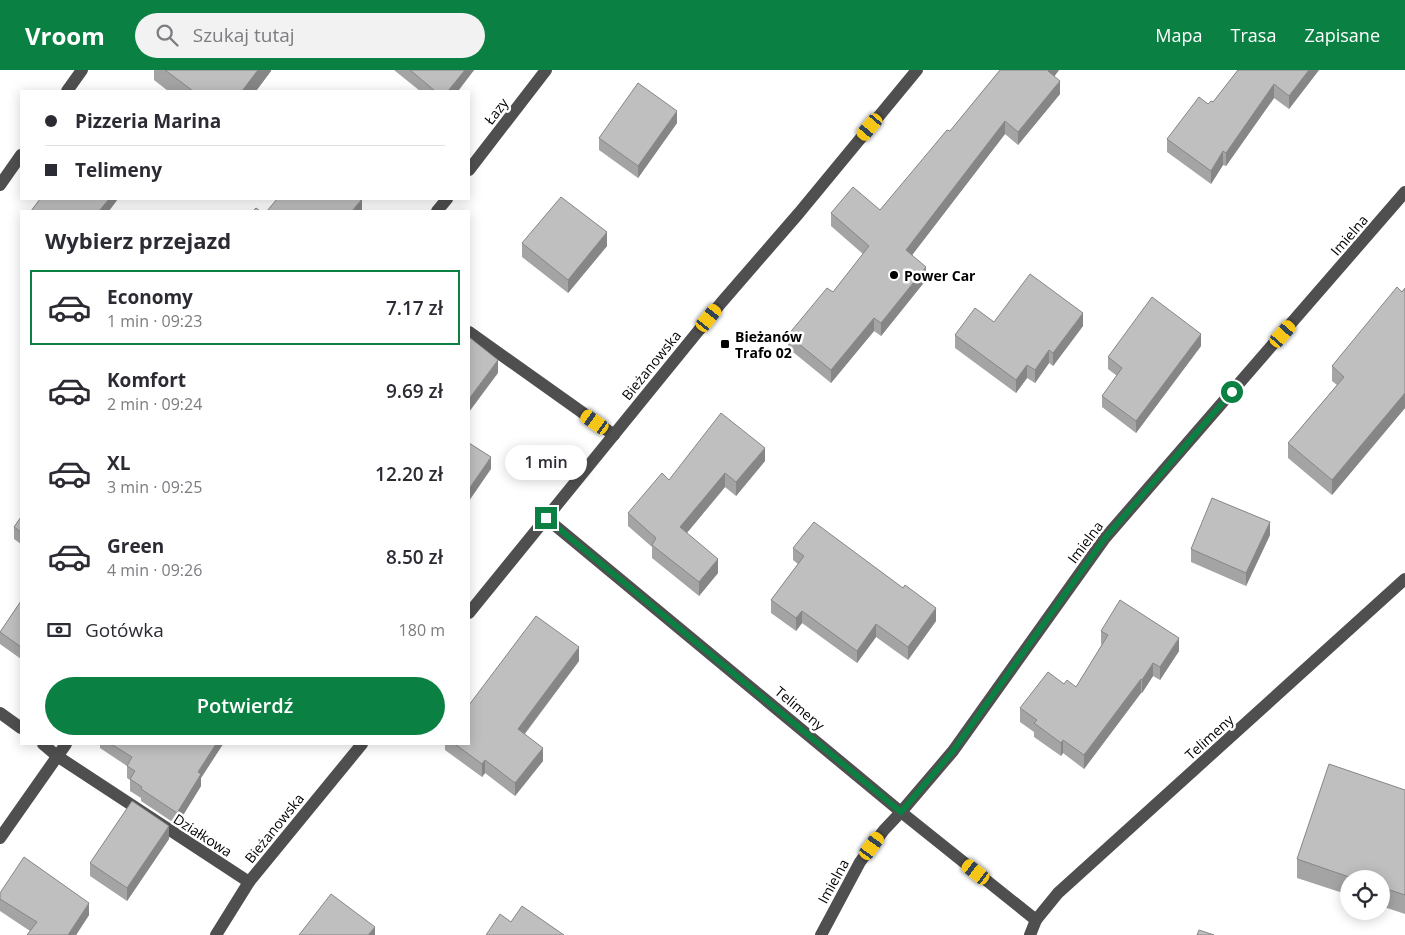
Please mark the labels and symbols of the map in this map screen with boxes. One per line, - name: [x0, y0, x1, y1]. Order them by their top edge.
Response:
- street label: Łazy: [480, 93, 513, 128]
- car: [854, 111, 885, 143]
- street label: Imielna: [1326, 211, 1372, 259]
- place label: Power Car: [904, 266, 976, 285]
- marker: Power Car: [888, 269, 900, 281]
- car: [693, 302, 724, 334]
- car: [1267, 318, 1298, 350]
- street label: Bieżanowska: [617, 326, 685, 404]
- place label: Bieżanów Trafo 02: [735, 327, 802, 362]
- marker: Bieżanów Trafo 02: [719, 338, 731, 350]
- route start: [1221, 381, 1243, 403]
- car: [578, 407, 611, 437]
- callout: 1 min: [505, 446, 587, 480]
- route end: [535, 507, 557, 529]
- street label: Imielna: [1063, 517, 1107, 567]
- street label: Telimeny: [771, 682, 829, 735]
- street label: Telimeny: [1181, 710, 1238, 764]
- street label: Bieżanowska: [240, 789, 308, 867]
- street label: Działkowa: [170, 809, 236, 861]
- car: [857, 829, 886, 863]
- street label: Imielna: [813, 855, 853, 907]
- car: [959, 857, 992, 887]

